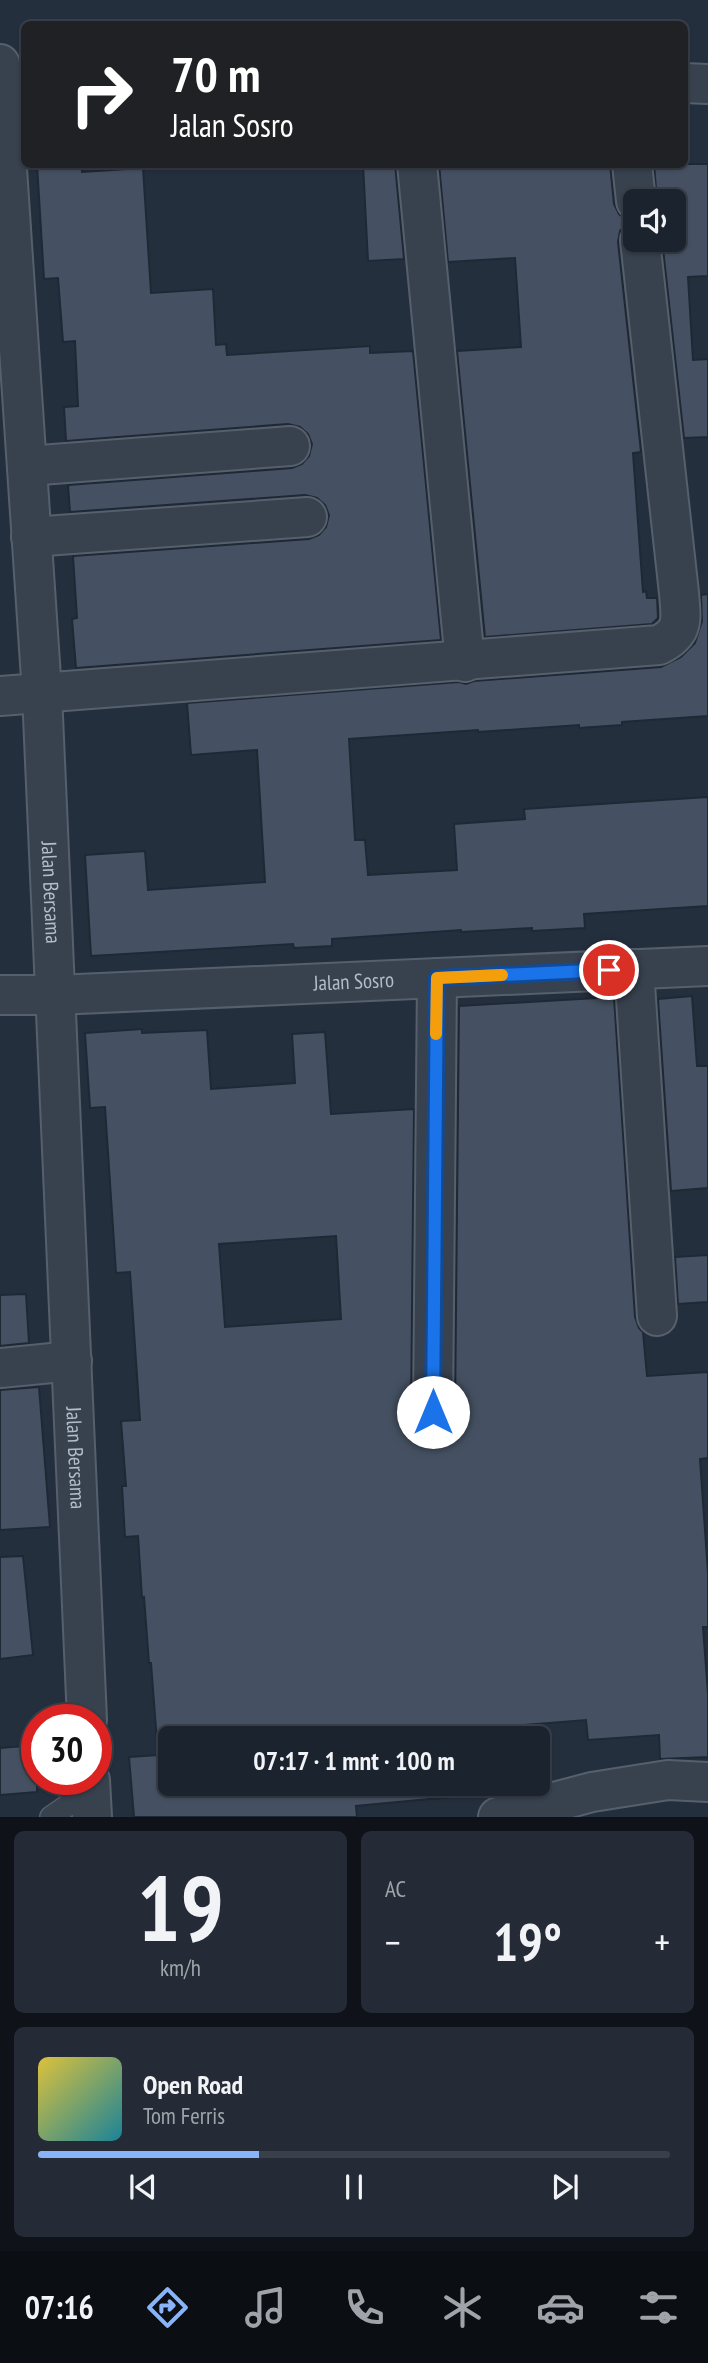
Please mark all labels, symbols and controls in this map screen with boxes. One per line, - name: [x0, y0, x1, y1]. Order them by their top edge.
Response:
- text: 70 m: [171, 42, 260, 106]
- icon: right: [56, 49, 147, 140]
- text: Jalan Sosro: [171, 104, 294, 146]
- map controls: [623, 189, 686, 252]
- button: sound: [623, 189, 686, 252]
- street label: Jalan Bersama: [35, 840, 67, 944]
- pin: [579, 940, 639, 1000]
- icon: arrive: [590, 951, 628, 989]
- street label: Jalan Sosro: [312, 966, 394, 997]
- position arrow: [396, 1375, 470, 1449]
- street label: Jalan Bersama: [60, 1405, 92, 1510]
- speed limit sign: 30: [21, 1704, 112, 1795]
- text: 07:17 · 1 mnt · 100 m: [253, 1744, 455, 1777]
- text: 19: [137, 1848, 224, 1966]
- text: AC: [385, 1874, 406, 1903]
- text: 19°: [493, 1908, 562, 1975]
- text: −: [385, 1917, 401, 1966]
- text: +: [654, 1917, 670, 1966]
- text: km/h: [160, 1953, 201, 1982]
- text: Open Road: [143, 2068, 243, 2101]
- text: Tom Ferris: [143, 2101, 225, 2130]
- icon: previous: [124, 2168, 162, 2206]
- icon: pause: [335, 2168, 373, 2206]
- icon: next: [546, 2168, 584, 2206]
- icon: directions: [143, 2283, 192, 2332]
- icon: music: [241, 2283, 290, 2332]
- icon: phone: [340, 2283, 389, 2332]
- icon: climate: [438, 2283, 487, 2332]
- icon: car: [536, 2283, 585, 2332]
- icon: filters: [634, 2283, 683, 2332]
- text: 07:16: [25, 2286, 94, 2328]

